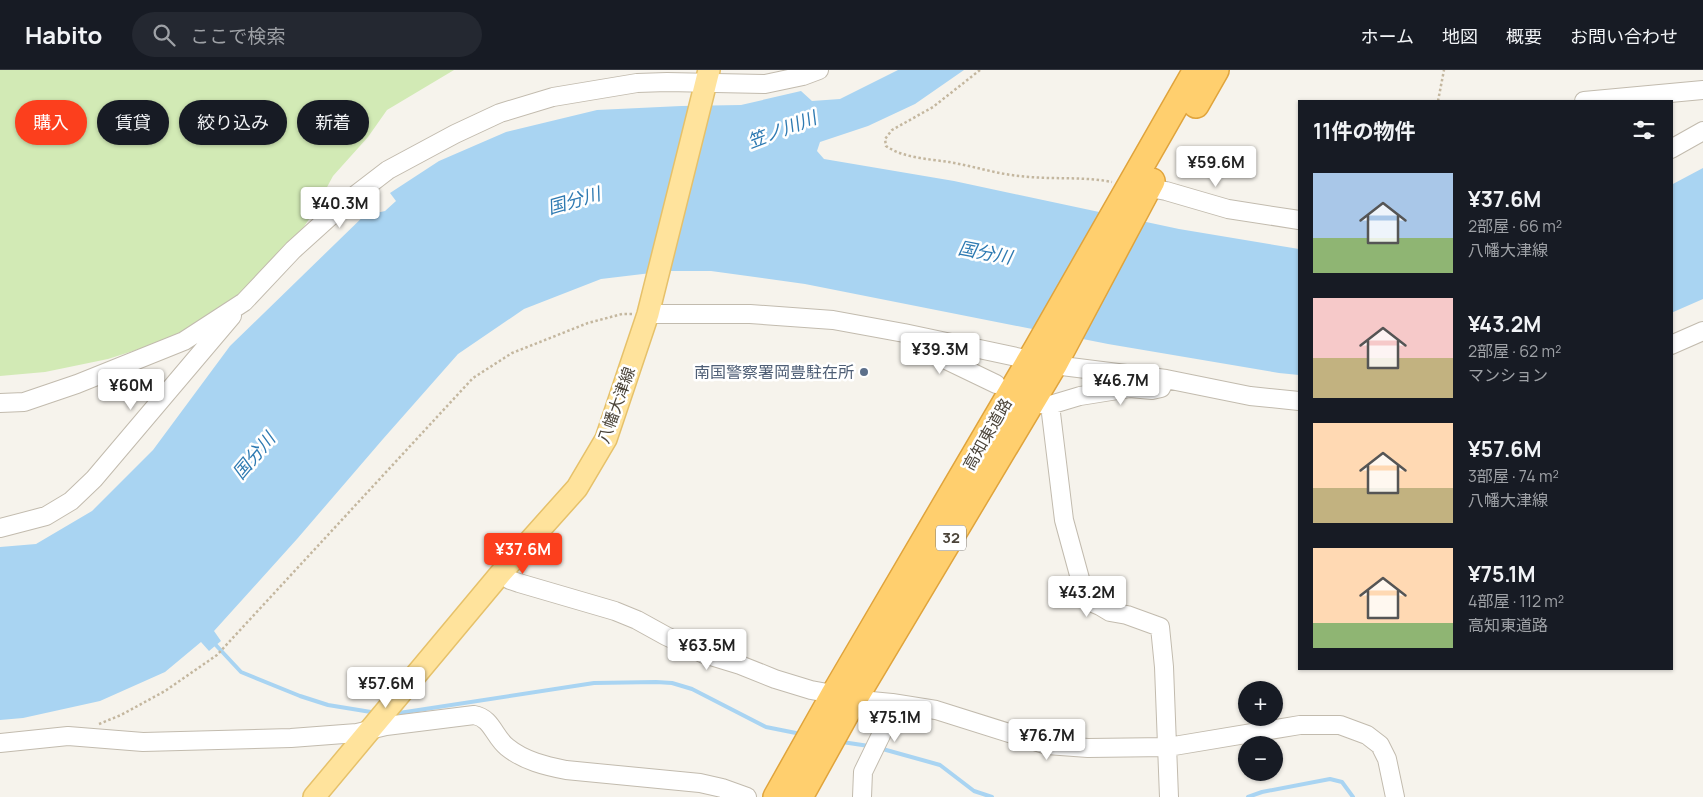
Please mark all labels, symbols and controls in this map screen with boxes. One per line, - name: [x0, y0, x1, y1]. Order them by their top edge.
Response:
- search box: [132, 12, 482, 57]
- text: Habito: [25, 18, 102, 51]
- icon: search: [150, 21, 178, 49]
- text: ここで検索: [190, 23, 285, 49]
- text: ホーム: [1361, 24, 1414, 48]
- text: 地図: [1442, 24, 1478, 48]
- text: 概要: [1506, 24, 1542, 48]
- text: お問い合わせ: [1570, 24, 1678, 48]
- chip: 購入: [15, 100, 87, 145]
- chip: 賃貸: [97, 100, 169, 145]
- chip: 絞り込み: [179, 100, 287, 145]
- chip: 新着: [297, 100, 369, 145]
- water label: 笠ノ川川: [744, 104, 821, 153]
- icon: filters: [1630, 116, 1658, 144]
- text: 11件の物件: [1313, 117, 1415, 145]
- pin: ¥59.6M: [1175, 146, 1257, 188]
- text: ¥59.6M: [1187, 151, 1245, 173]
- water label: 国分川: [544, 181, 605, 219]
- text: ¥37.6M: [1468, 185, 1541, 213]
- pin: ¥40.3M: [299, 186, 381, 229]
- text: ¥40.3M: [312, 192, 368, 214]
- icon: home: [1353, 193, 1413, 253]
- text: 2部屋 · 66 m²: [1468, 215, 1562, 237]
- water label: 国分川: [956, 235, 1016, 269]
- text: 八幡大津線: [1468, 239, 1548, 261]
- text: ¥43.2M: [1468, 310, 1541, 338]
- icon: home: [1353, 318, 1413, 378]
- pin: ¥39.3M: [899, 332, 981, 375]
- text: ¥39.3M: [912, 338, 968, 360]
- text: 2部屋 · 62 m²: [1468, 340, 1561, 362]
- place label: 南国警察署岡豊駐在所: [694, 361, 854, 383]
- street label: 八幡大津線: [592, 364, 640, 446]
- pin: ¥46.7M: [1080, 364, 1162, 406]
- text: マンション: [1468, 364, 1548, 386]
- marker: 南国警察署岡豊駐在所: [858, 366, 870, 378]
- pin: ¥60M: [101, 368, 161, 411]
- text: ¥46.7M: [1093, 369, 1149, 391]
- text: ¥60M: [109, 374, 153, 396]
- street label: 高知東道路: [957, 394, 1017, 474]
- water label: 国分川: [227, 425, 281, 484]
- text: ¥57.6M: [1468, 435, 1541, 463]
- icon: home: [1353, 443, 1413, 503]
- text: 3部屋 · 74 m²: [1468, 465, 1559, 487]
- text: 八幡大津線: [1468, 489, 1548, 511]
- road number: 32: [936, 526, 966, 550]
- pin: ¥37.6M: [482, 532, 564, 575]
- text: ¥37.6M: [495, 538, 551, 560]
- text: ¥75.1M: [1468, 560, 1535, 588]
- icon: home: [1353, 568, 1413, 628]
- pin: ¥43.2M: [1046, 576, 1128, 618]
- text: ¥43.2M: [1059, 581, 1115, 603]
- text: 4部屋 · 112 m²: [1468, 590, 1564, 612]
- text: 高知東道路: [1468, 614, 1548, 636]
- pin: ¥63.5M: [666, 628, 748, 671]
- text: ¥63.5M: [679, 634, 735, 656]
- pin: ¥57.6M: [345, 666, 427, 709]
- text: ¥57.6M: [358, 672, 414, 694]
- map controls: [1238, 681, 1283, 781]
- button: +: [1238, 681, 1283, 726]
- pin: ¥75.1M: [854, 700, 936, 743]
- text: ¥75.1M: [869, 706, 921, 728]
- pin: ¥76.7M: [1006, 718, 1088, 761]
- text: ¥76.7M: [1019, 724, 1075, 746]
- button: −: [1238, 736, 1283, 781]

